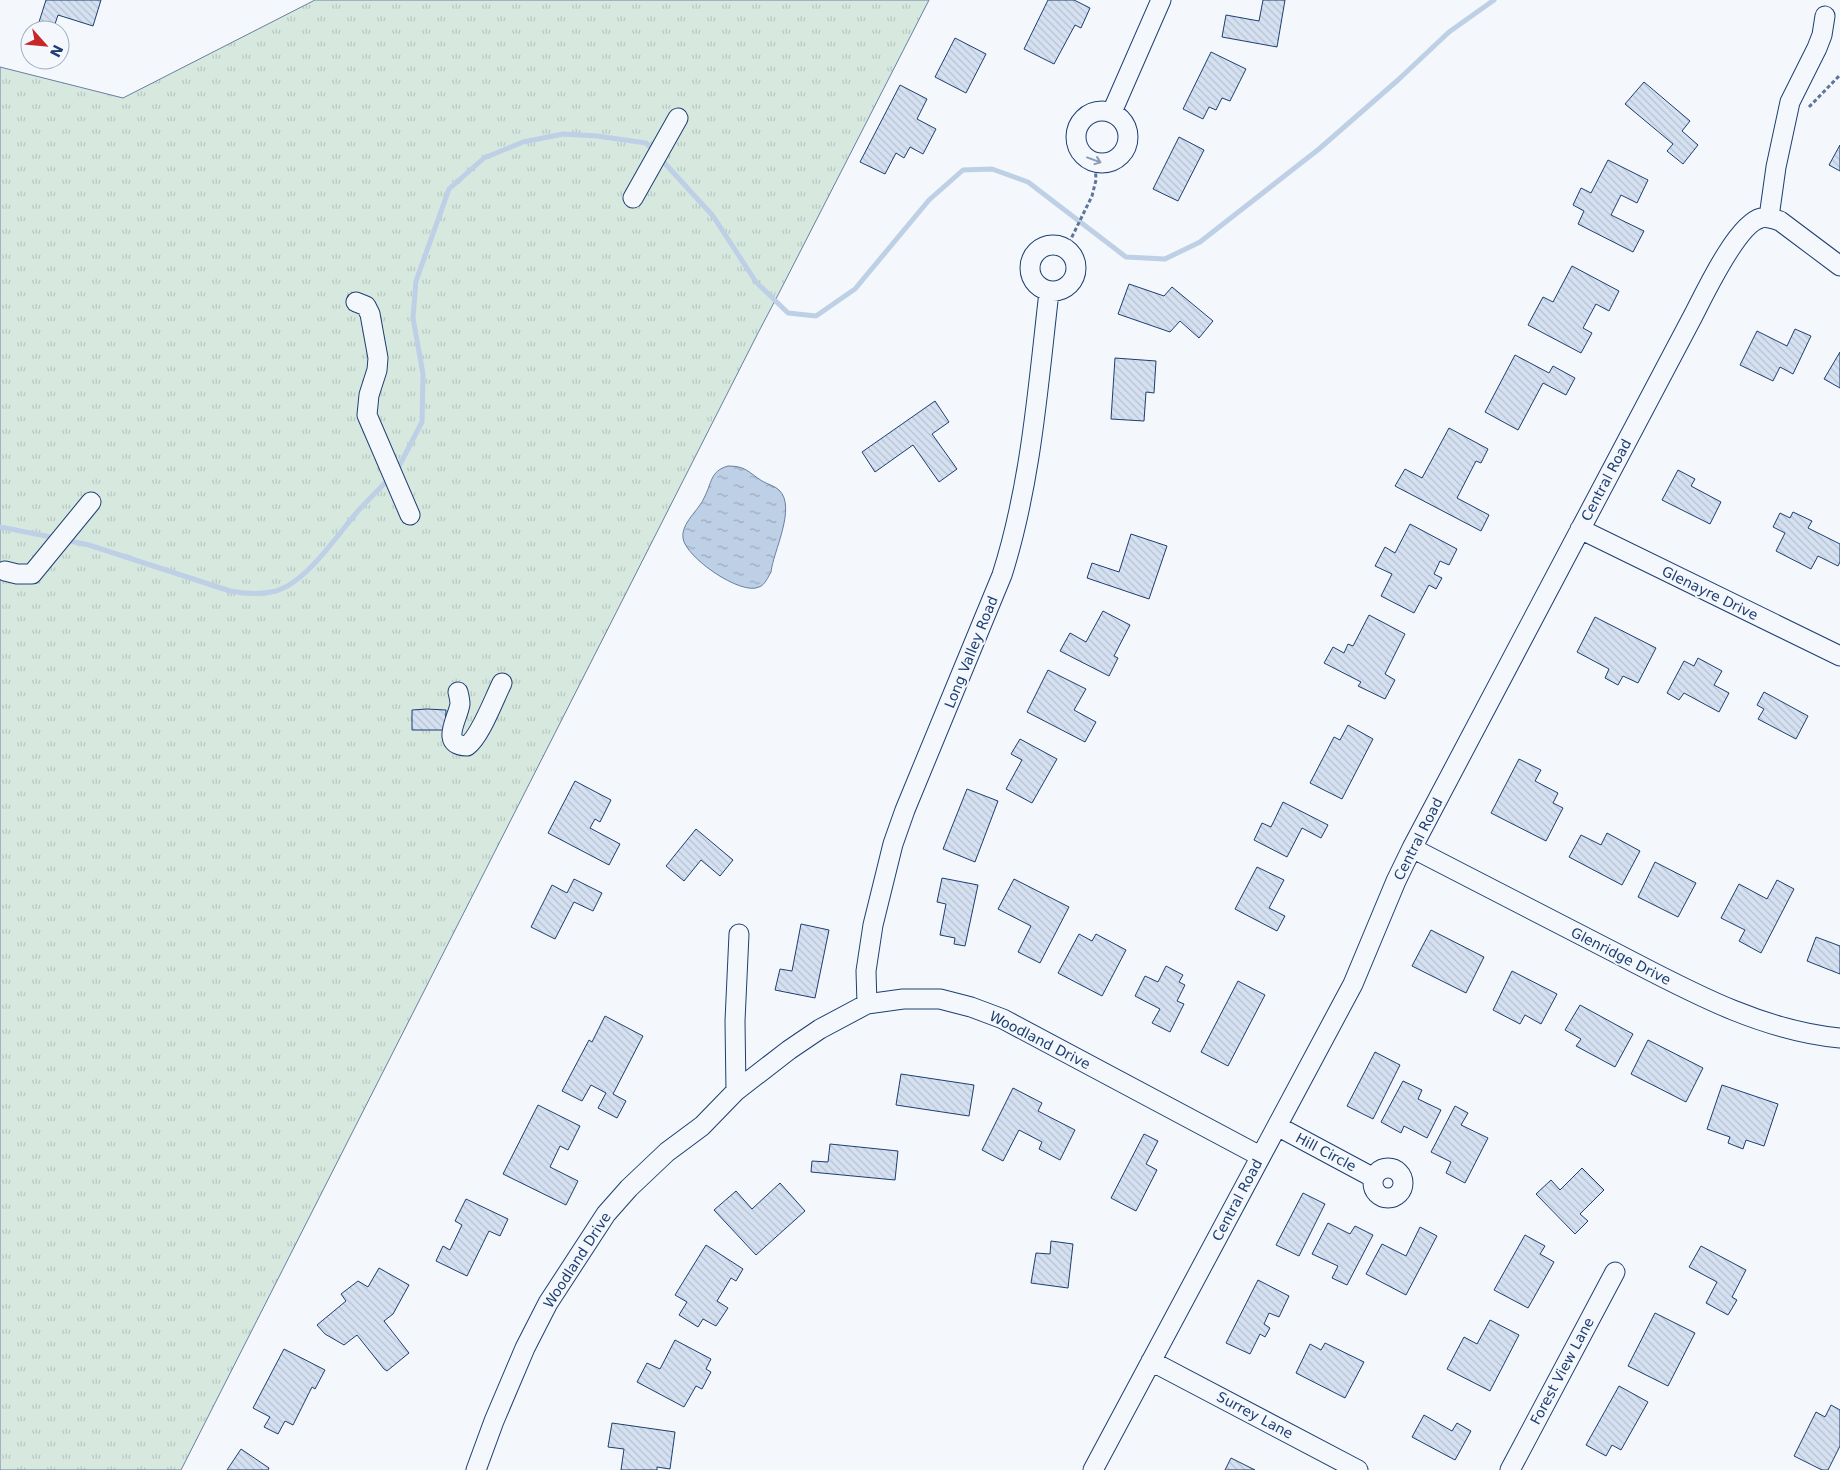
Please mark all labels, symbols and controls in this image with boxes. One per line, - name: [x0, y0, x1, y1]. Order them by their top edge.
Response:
- north arrow: [20, 20, 70, 70]
- text: N: [47, 42, 66, 60]
- one-way arrow: [1086, 156, 1101, 165]
- street label: Central Road: [1578, 436, 1634, 524]
- street label: Glenayre Drive: [1659, 563, 1761, 623]
- street label: Long Valley Road: [941, 594, 1001, 710]
- street label: Central Road: [1390, 795, 1446, 883]
- street label: Glenridge Drive: [1568, 924, 1674, 988]
- street label: Woodland Drive: [987, 1008, 1093, 1072]
- street label: Hill Circle: [1293, 1129, 1359, 1175]
- street label: Central Road: [1209, 1156, 1265, 1244]
- street label: Woodland Drive: [540, 1209, 614, 1311]
- street label: Forest View Lane: [1527, 1315, 1597, 1427]
- street label: Surrey Lane: [1214, 1388, 1296, 1442]

